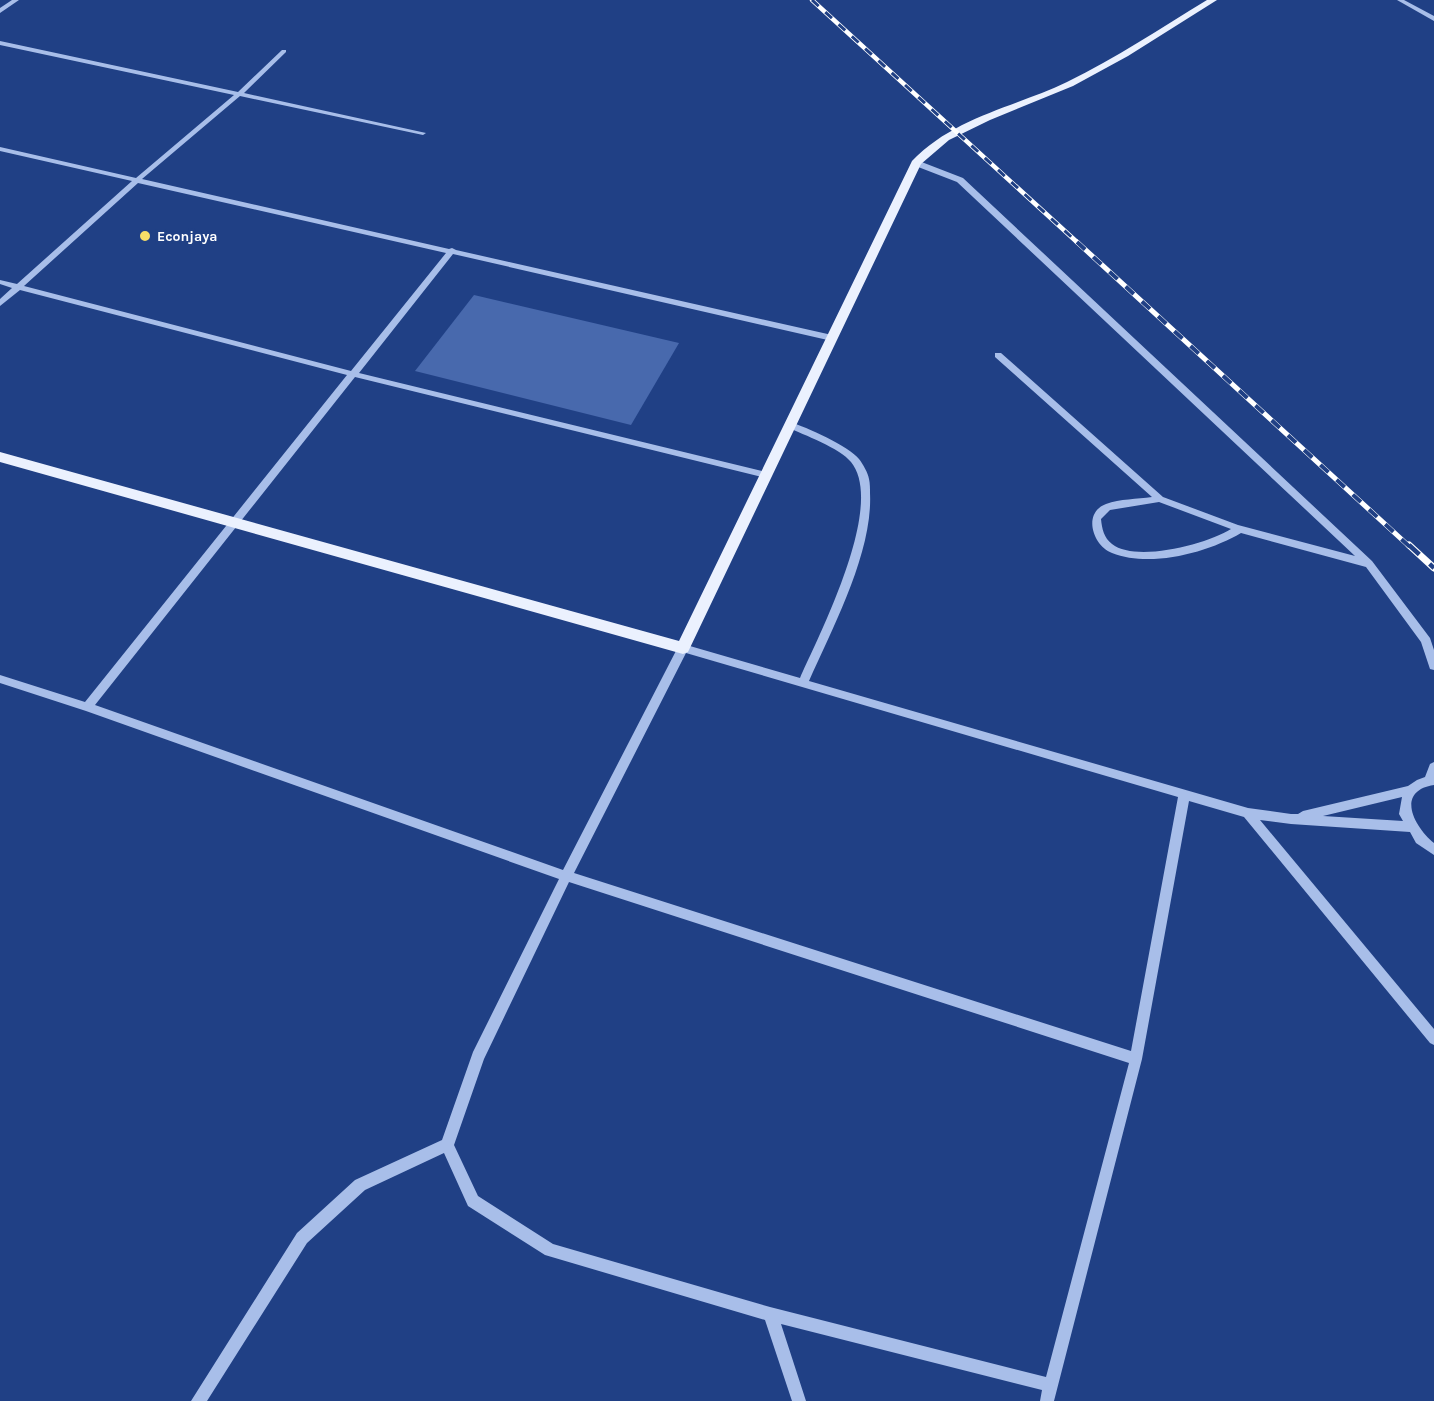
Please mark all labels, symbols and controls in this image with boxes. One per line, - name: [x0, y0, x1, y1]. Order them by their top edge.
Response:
- place label: Econjaya: [157, 228, 217, 245]
- marker: Econjaya: [138, 229, 152, 243]

